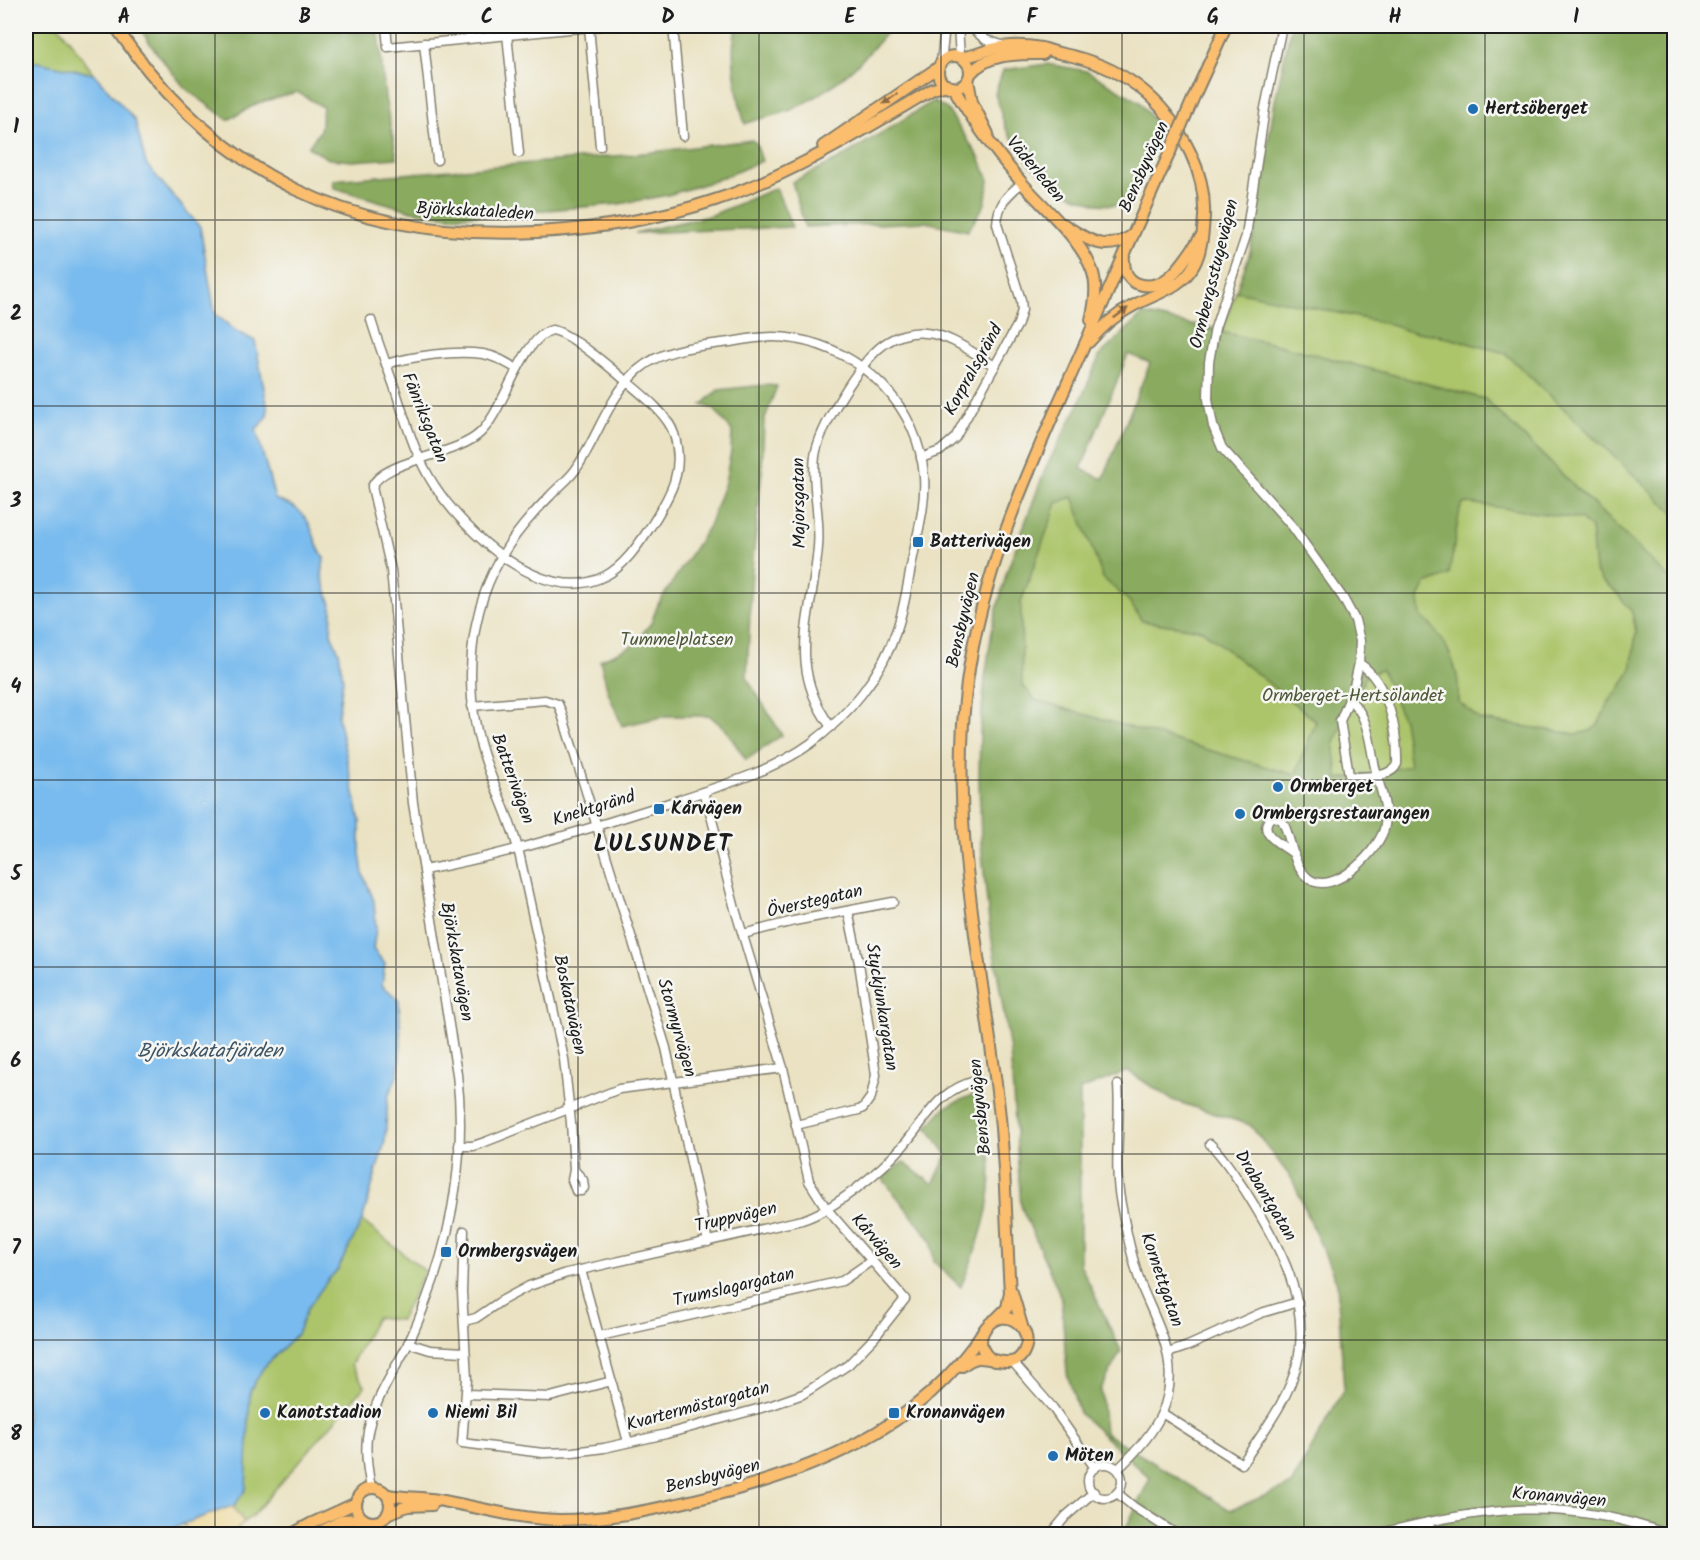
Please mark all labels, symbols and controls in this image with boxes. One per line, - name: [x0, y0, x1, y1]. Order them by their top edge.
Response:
- text: A: [118, 2, 130, 34]
- text: B: [299, 2, 311, 34]
- text: C: [481, 2, 493, 34]
- text: D: [661, 2, 675, 34]
- text: E: [844, 2, 856, 34]
- text: F: [1027, 2, 1039, 34]
- text: G: [1207, 2, 1219, 34]
- text: H: [1388, 2, 1402, 34]
- text: I: [1573, 2, 1579, 34]
- one-way arrow: [883, 93, 899, 105]
- place label: Hertsöberget: [1485, 95, 1589, 124]
- marker: Hertsöberget: [1466, 102, 1480, 116]
- text: 1: [13, 112, 19, 144]
- street label: Bensbyvägen: [1112, 117, 1178, 217]
- street label: Väderleden: [998, 130, 1072, 210]
- street label: Björkskataleden: [415, 194, 535, 230]
- street label: Ormbergsstugevägen: [1182, 196, 1248, 352]
- text: 2: [10, 299, 22, 331]
- one-way arrow: [1113, 307, 1129, 319]
- street label: Korpralsgränd: [937, 318, 1012, 421]
- street label: Fänriksgatan: [393, 368, 455, 468]
- street label: Majorsgatan: [785, 457, 815, 549]
- text: 3: [10, 486, 22, 518]
- place label: Batterivägen: [930, 528, 1031, 557]
- marker: Batterivägen: [911, 535, 925, 549]
- street label: Bensbyvägen: [939, 569, 989, 671]
- park label: Tummelplatsen: [620, 626, 734, 655]
- text: 4: [11, 672, 22, 704]
- park label: Ormberget-Hertsölandet: [1262, 682, 1445, 711]
- street label: Batterivägen: [482, 730, 542, 828]
- place label: Ormberget: [1290, 773, 1374, 802]
- marker: Ormberget: [1271, 780, 1285, 794]
- street label: Knektgränd: [549, 782, 640, 835]
- place label: Kårvägen: [671, 795, 742, 824]
- place label: Ormbergsrestaurangen: [1252, 800, 1430, 829]
- marker: Kårvägen: [652, 802, 666, 816]
- marker: Ormbergsrestaurangen: [1233, 807, 1247, 821]
- district label: LULSUNDET: [594, 825, 733, 864]
- text: 5: [10, 859, 23, 891]
- street label: Överstegatan: [764, 877, 866, 927]
- street label: Björkskatavägen: [431, 900, 481, 1024]
- street label: Styckjunkargatan: [857, 941, 905, 1073]
- street label: Boskatavägen: [544, 952, 594, 1058]
- street label: Stormyrvägen: [648, 975, 704, 1081]
- water label: Björkskatafjärden: [137, 1036, 284, 1068]
- text: 6: [11, 1046, 22, 1078]
- street label: Bensbyvägen: [962, 1057, 1000, 1157]
- street label: Drabantgatan: [1226, 1145, 1304, 1247]
- street label: Truppvägen: [692, 1194, 780, 1242]
- street label: Kårvägen: [843, 1207, 909, 1277]
- street label: Kornettgatan: [1131, 1229, 1191, 1331]
- text: 7: [11, 1233, 21, 1265]
- place label: Ormbergsvägen: [458, 1238, 577, 1267]
- marker: Ormbergsvägen: [439, 1245, 453, 1259]
- street label: Trumslagargatan: [670, 1260, 798, 1316]
- street label: Kvartermästargatan: [623, 1374, 773, 1440]
- place label: Kanotstadion: [277, 1399, 382, 1428]
- place label: Niemi Bil: [445, 1399, 517, 1428]
- place label: Kronanvägen: [906, 1399, 1005, 1428]
- marker: Kanotstadion: [258, 1406, 272, 1420]
- marker: Niemi Bil: [426, 1406, 440, 1420]
- marker: Kronanvägen: [887, 1406, 901, 1420]
- text: 8: [10, 1419, 22, 1451]
- place label: Möten: [1065, 1442, 1114, 1471]
- marker: Möten: [1046, 1449, 1060, 1463]
- street label: Bensbyvägen: [662, 1451, 764, 1503]
- street label: Kronanvägen: [1511, 1479, 1607, 1517]

